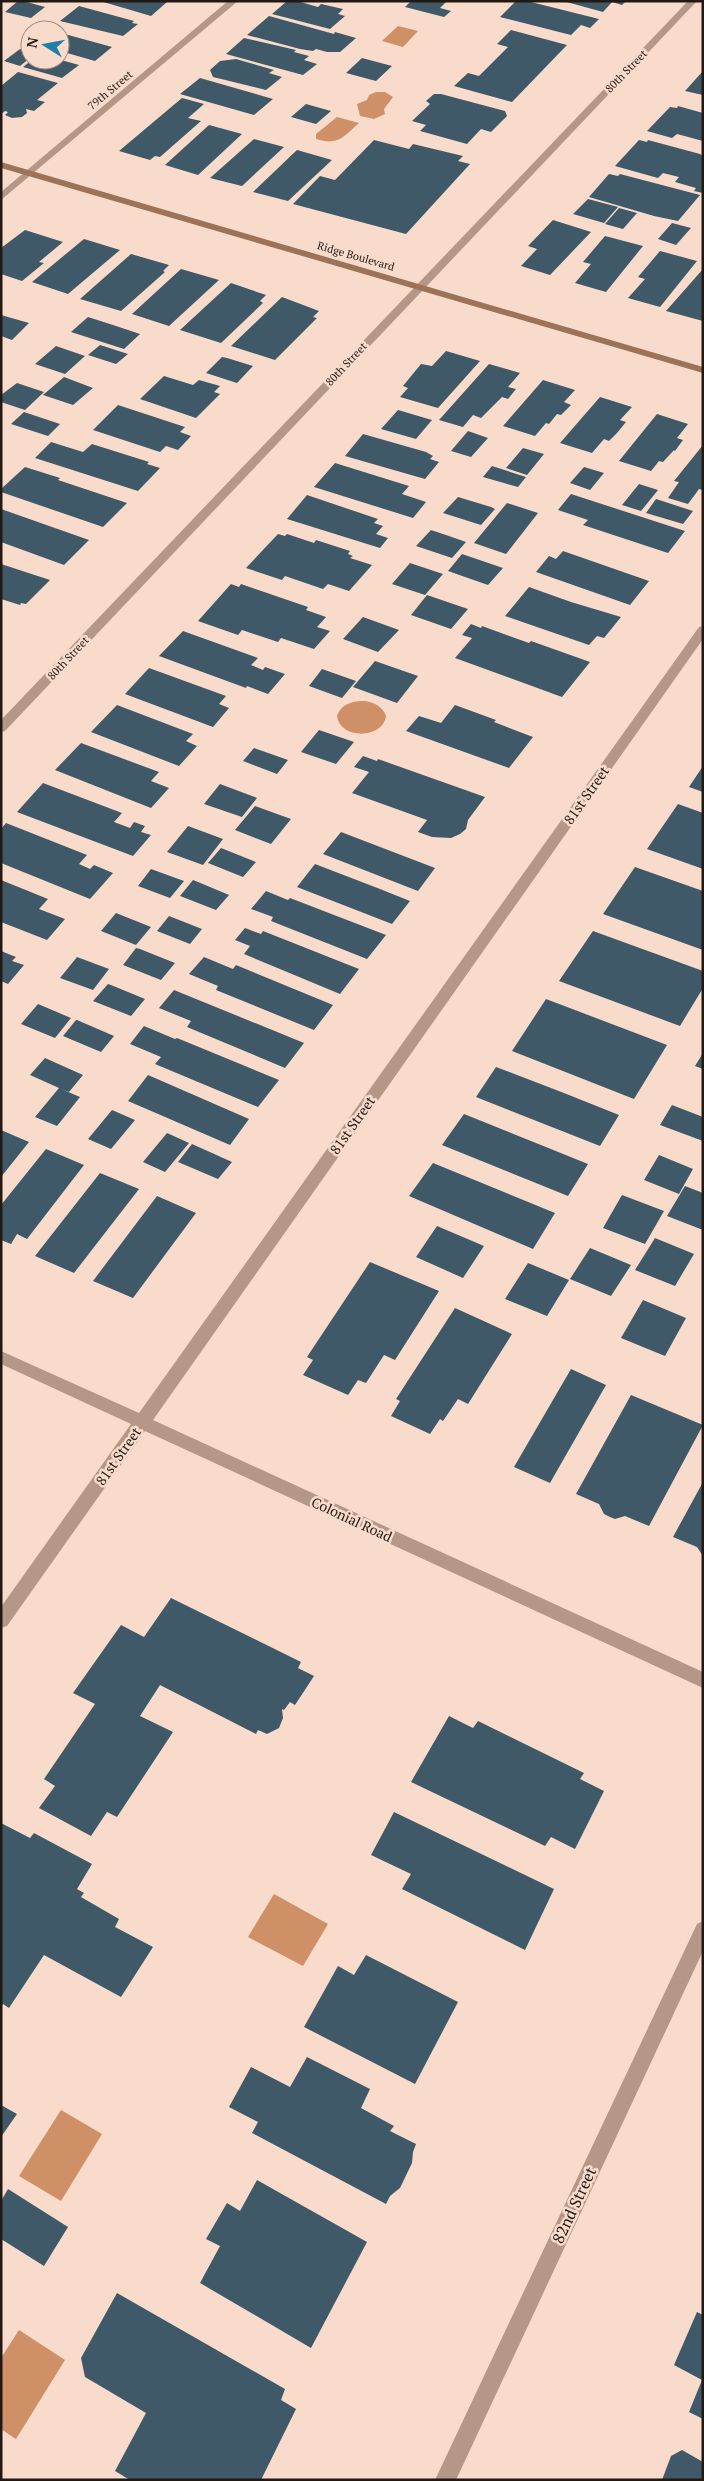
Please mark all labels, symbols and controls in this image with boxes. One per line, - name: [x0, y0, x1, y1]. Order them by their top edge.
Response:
- north arrow: [20, 20, 70, 70]
- text: N: [21, 35, 42, 49]
- street label: 80th Street: [602, 47, 650, 95]
- street label: 79th Street: [85, 67, 135, 113]
- street label: Ridge Boulevard: [316, 238, 396, 274]
- street label: 80th Street: [322, 339, 370, 389]
- street label: 80th Street: [44, 633, 92, 683]
- street label: 81st Street: [559, 761, 613, 828]
- street label: 81st Street: [325, 1091, 379, 1158]
- street label: 81st Street: [91, 1422, 145, 1489]
- street label: Colonial Road: [309, 1492, 396, 1546]
- street label: 82nd Street: [547, 2163, 601, 2247]

